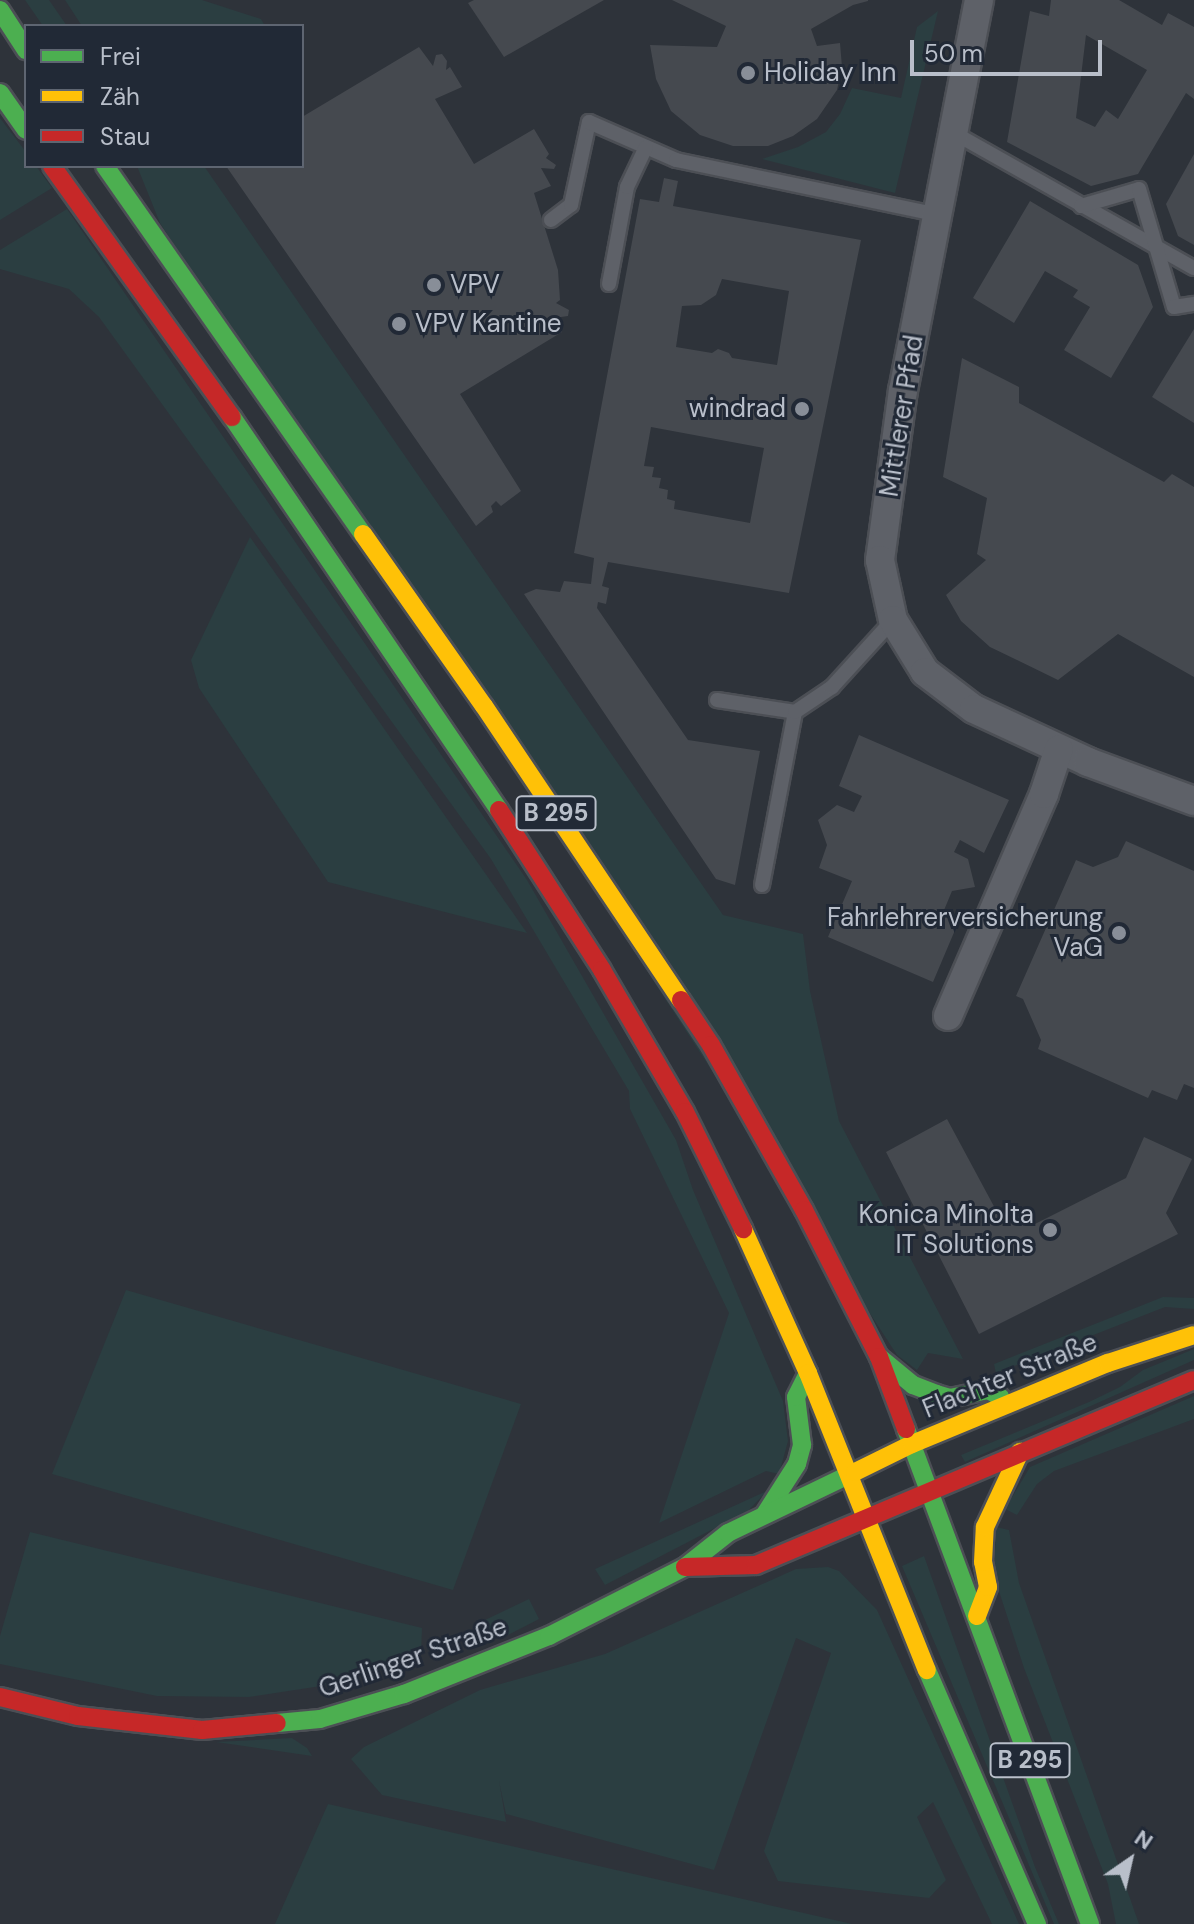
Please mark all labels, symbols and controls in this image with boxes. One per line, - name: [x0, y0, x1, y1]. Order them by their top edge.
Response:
- legend: [24, 24, 304, 168]
- scale bar: [914, 24, 1106, 74]
- text: 50 m: [924, 38, 983, 69]
- text: Frei: [100, 41, 141, 72]
- place label: Holiday Inn: [764, 57, 897, 89]
- marker: Holiday Inn: [739, 64, 757, 82]
- text: Zäh: [100, 81, 140, 112]
- text: Stau: [100, 121, 150, 152]
- place label: VPV: [450, 269, 500, 301]
- marker: VPV: [425, 276, 443, 294]
- place label: VPV Kantine: [415, 308, 562, 340]
- marker: VPV Kantine: [390, 315, 408, 333]
- street label: Mittlerer Pfad: [874, 333, 930, 499]
- place label: windrad: [689, 393, 786, 425]
- marker: windrad: [793, 400, 811, 418]
- road number: B 295: [514, 793, 598, 833]
- place label: Fahrlehrerversicherung VaG: [827, 902, 1103, 964]
- marker: Fahrlehrerversicherung VaG: [1110, 924, 1128, 942]
- place label: Konica Minolta IT Solutions: [859, 1199, 1034, 1260]
- marker: Konica Minolta IT Solutions: [1041, 1221, 1059, 1239]
- street label: Flachter Straße: [918, 1327, 1102, 1425]
- street label: Gerlinger Straße: [315, 1611, 511, 1705]
- road number: B 295: [988, 1740, 1072, 1780]
- north arrow: [1090, 1820, 1170, 1900]
- text: N: [1129, 1823, 1158, 1856]

